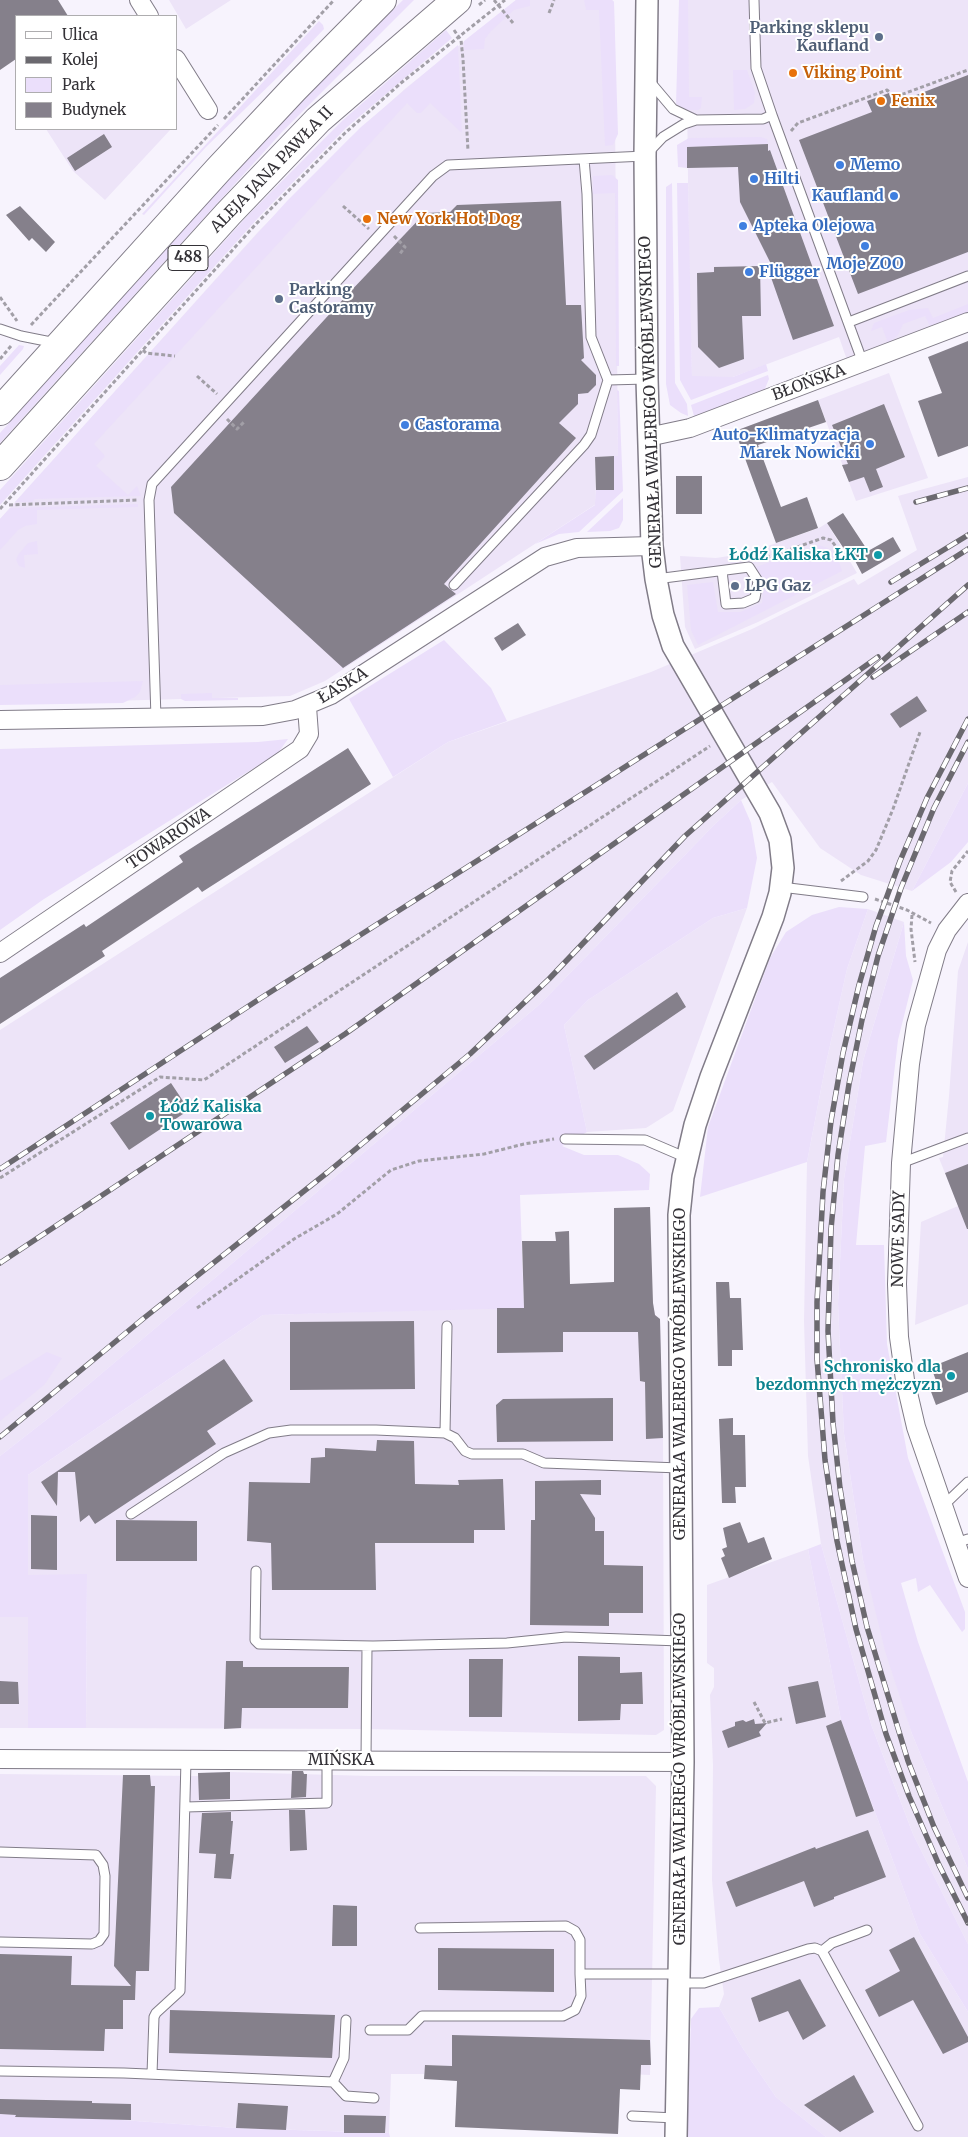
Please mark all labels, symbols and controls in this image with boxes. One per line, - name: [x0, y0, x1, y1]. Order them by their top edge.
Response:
- legend: [15, 15, 178, 130]
- place label: Parking sklepu Kaufland: [749, 18, 869, 56]
- text: Ulica: [62, 25, 98, 44]
- marker: Parking sklepu Kaufland: [873, 31, 885, 43]
- text: Kolej: [62, 50, 98, 69]
- place label: Viking Point: [803, 63, 902, 83]
- marker: Viking Point: [787, 67, 799, 79]
- text: Park: [62, 75, 95, 94]
- place label: Fenix: [891, 91, 935, 111]
- marker: Fenix: [875, 95, 887, 107]
- text: Budynek: [62, 100, 126, 119]
- street label: ALEJA JANA PAWŁA II: [207, 103, 337, 237]
- place label: Memo: [850, 155, 900, 175]
- marker: Memo: [834, 159, 846, 171]
- place label: Hilti: [764, 169, 799, 189]
- marker: Hilti: [748, 173, 760, 185]
- place label: Kaufland: [812, 186, 884, 206]
- marker: Kaufland: [888, 190, 900, 202]
- place label: New York Hot Dog: [377, 209, 520, 229]
- marker: New York Hot Dog: [361, 213, 373, 225]
- place label: Apteka Olejowa: [753, 216, 875, 236]
- marker: Apteka Olejowa: [737, 220, 749, 232]
- street label: GENERAŁA WALEREGO WRÓBLEWSKIEGO: [636, 236, 666, 568]
- marker: Moje ZOO: [859, 240, 871, 252]
- road number: 488: [168, 246, 208, 270]
- place label: Moje ZOO: [826, 254, 904, 274]
- place label: Flügger: [759, 262, 820, 282]
- marker: Flügger: [743, 266, 755, 278]
- place label: Parking Castoramy: [289, 280, 374, 318]
- marker: Parking Castoramy: [273, 293, 285, 305]
- street label: BŁOŃSKA: [770, 361, 848, 405]
- place label: Castorama: [415, 415, 500, 435]
- marker: Castorama: [399, 419, 411, 431]
- place label: Auto-Klimatyzacja Marek Nowicki: [712, 425, 860, 463]
- marker: Auto-Klimatyzacja Marek Nowicki: [864, 438, 876, 450]
- place label: Łódź Kaliska ŁKT: [729, 545, 868, 565]
- marker: Łódź Kaliska ŁKT: [872, 549, 884, 561]
- place label: LPG Gaz: [745, 576, 811, 596]
- marker: LPG Gaz: [729, 580, 741, 592]
- street label: ŁASKA: [315, 664, 371, 708]
- street label: TOWAROWA: [124, 804, 214, 874]
- place label: Łódź Kaliska Towarowa: [160, 1097, 262, 1135]
- marker: Łódź Kaliska Towarowa: [144, 1110, 156, 1122]
- street label: NOWE SADY: [889, 1190, 909, 1288]
- street label: GENERAŁA WALEREGO WRÓBLEWSKIEGO: [670, 1208, 690, 1540]
- place label: Schronisko dla bezdomnych mężczyzn: [756, 1357, 941, 1395]
- marker: Schronisko dla bezdomnych mężczyzn: [945, 1370, 957, 1382]
- street label: GENERAŁA WALEREGO WRÓBLEWSKIEGO: [670, 1613, 690, 1945]
- street label: MIŃSKA: [308, 1750, 374, 1770]

